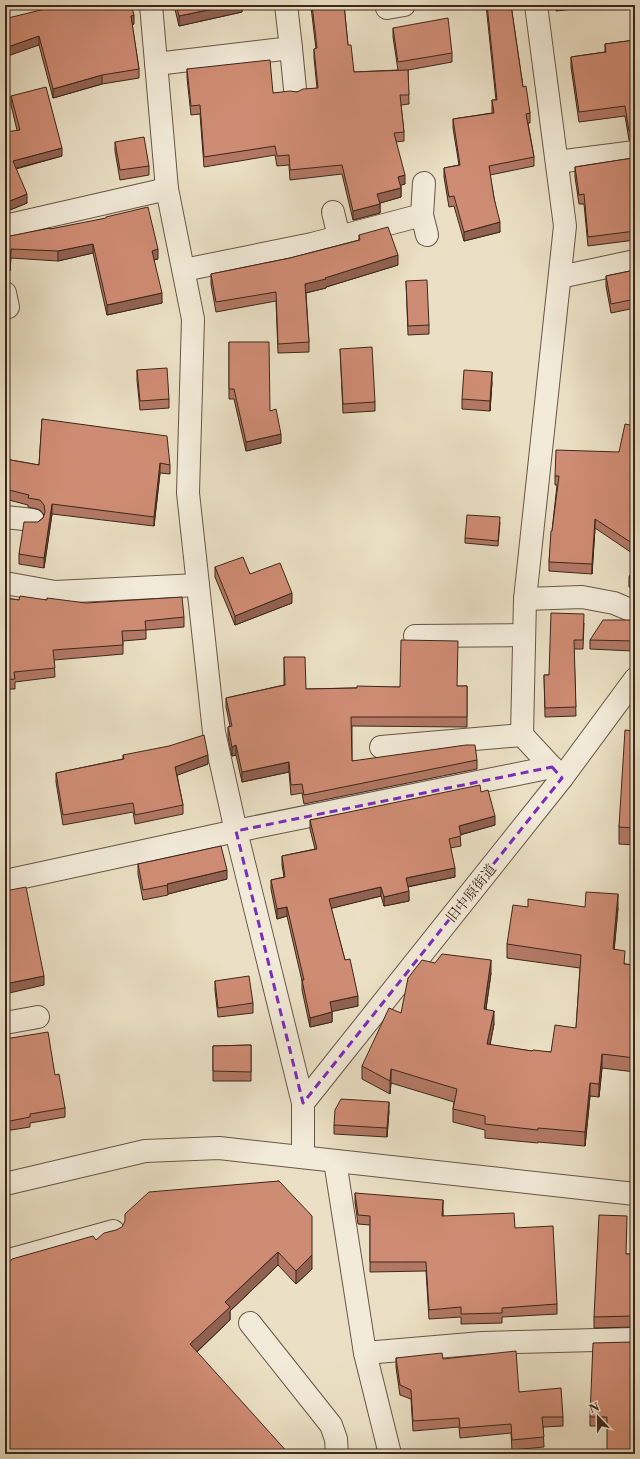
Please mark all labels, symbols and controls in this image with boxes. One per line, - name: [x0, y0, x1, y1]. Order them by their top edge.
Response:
- street label: 旧中原街道: [442, 860, 500, 926]
- north arrow: [578, 1397, 618, 1437]
- text: N: [587, 1399, 602, 1416]

